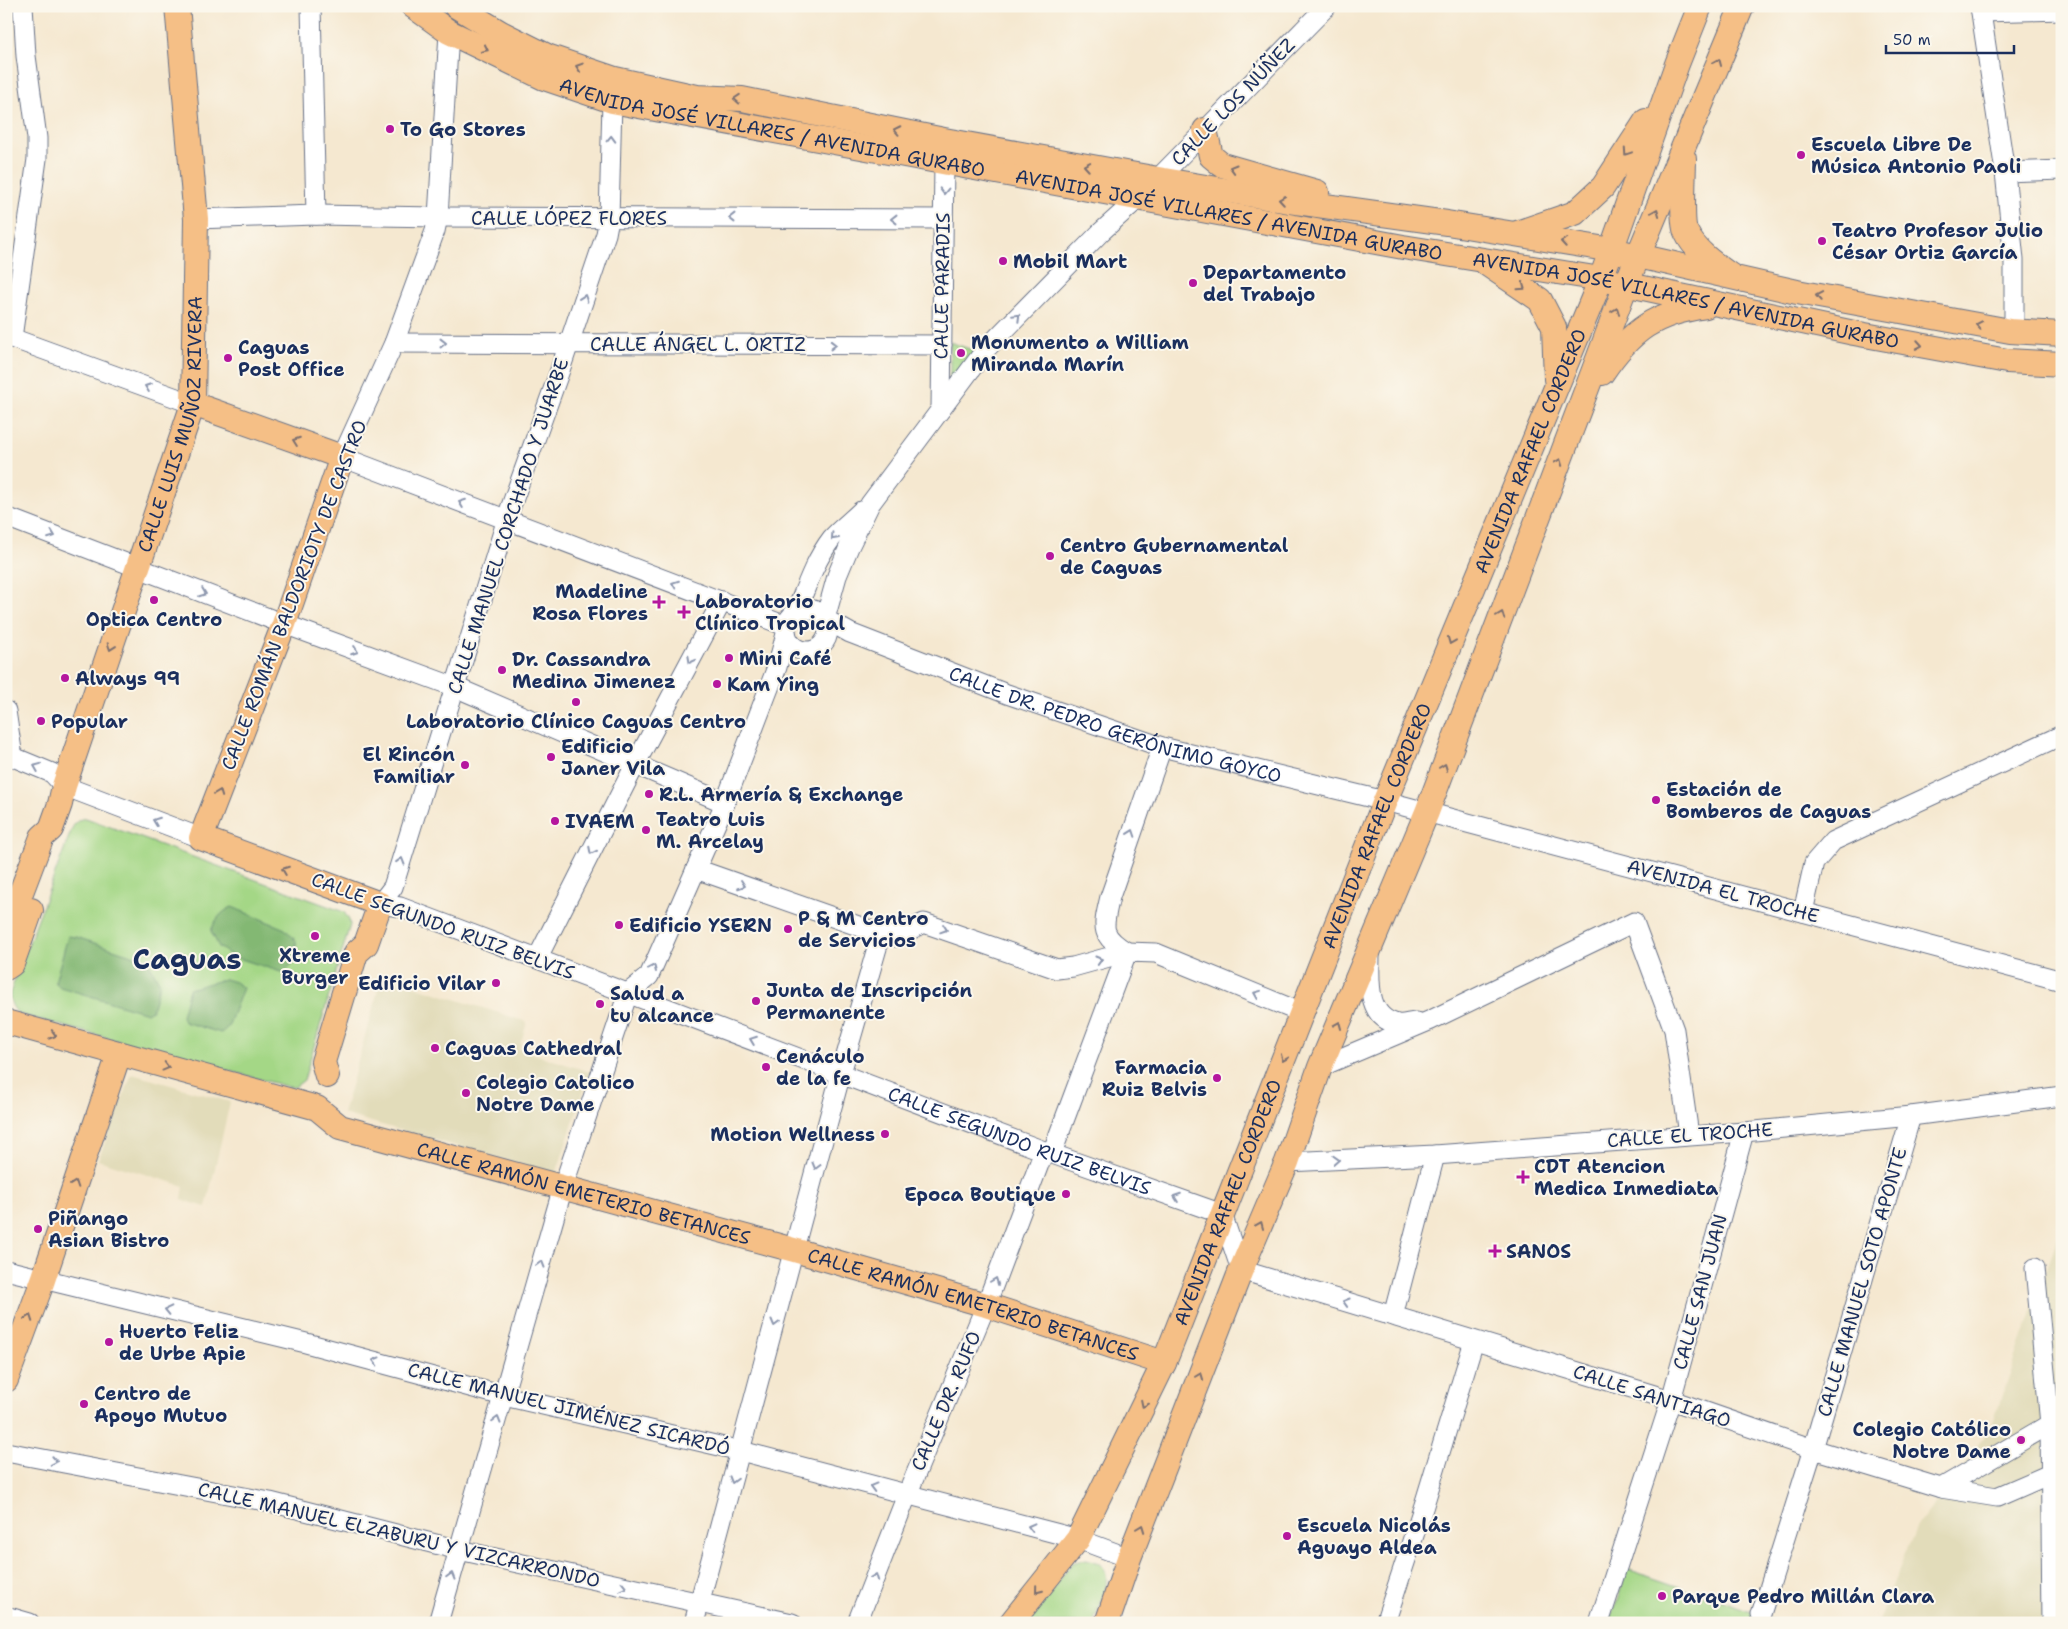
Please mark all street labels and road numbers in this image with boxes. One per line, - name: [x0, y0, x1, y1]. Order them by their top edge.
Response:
- street label: CALLE LOS NÚÑEZ: [1165, 32, 1300, 171]
- street label: AVENIDA JOSÉ VILLARES / AVENIDA GURABO: [556, 72, 987, 182]
- street label: AVENIDA JOSÉ VILLARES / AVENIDA GURABO: [1013, 163, 1444, 266]
- street label: CALLE LÓPEZ FLORES: [471, 205, 667, 231]
- street label: CALLE PARADIS: [928, 212, 956, 360]
- street label: AVENIDA JOSÉ VILLARES / AVENIDA GURABO: [1471, 246, 1901, 354]
- street label: CALLE LUIS MUÑOZ RIVERA: [131, 296, 207, 555]
- street label: AVENIDA RAFAEL CORDERO: [1468, 325, 1592, 577]
- street label: CALLE ÁNGEL L. ORTIZ: [590, 331, 806, 357]
- street label: CALLE MANUEL CORCHADO Y JUARBE: [442, 355, 574, 697]
- street label: CALLE ROMÁN BALDORIOTY DE CASTRO: [215, 416, 373, 774]
- street label: CALLE DR. PEDRO GERÓNIMO GOYCO: [945, 660, 1284, 788]
- street label: AVENIDA RAFAEL CORDERO: [1316, 699, 1437, 952]
- street label: AVENIDA EL TROCHE: [1624, 853, 1822, 929]
- street label: CALLE SEGUNDO RUIZ BELVIS: [308, 867, 578, 985]
- street label: AVENIDA RAFAEL CORDERO: [1168, 1076, 1287, 1329]
- street label: CALLE SEGUNDO RUIZ BELVIS: [884, 1081, 1154, 1200]
- street label: CALLE EL TROCHE: [1606, 1117, 1774, 1153]
- street label: CALLE RAMÓN EMETERIO BETANCES: [414, 1136, 753, 1250]
- street label: CALLE MANUEL SOTO APONTE: [1811, 1144, 1913, 1420]
- street label: CALLE SAN JUAN: [1667, 1211, 1733, 1373]
- street label: CALLE RAMÓN EMETERIO BETANCES: [805, 1242, 1142, 1366]
- street label: CALLE DR. RUFO: [905, 1327, 987, 1475]
- street label: CALLE MANUEL JIMÉNEZ SICARDÓ: [405, 1356, 733, 1461]
- street label: CALLE SANTIAGO: [1570, 1359, 1734, 1433]
- street label: CALLE MANUEL ELZABURU Y VIZCARRONDO: [195, 1476, 603, 1594]

